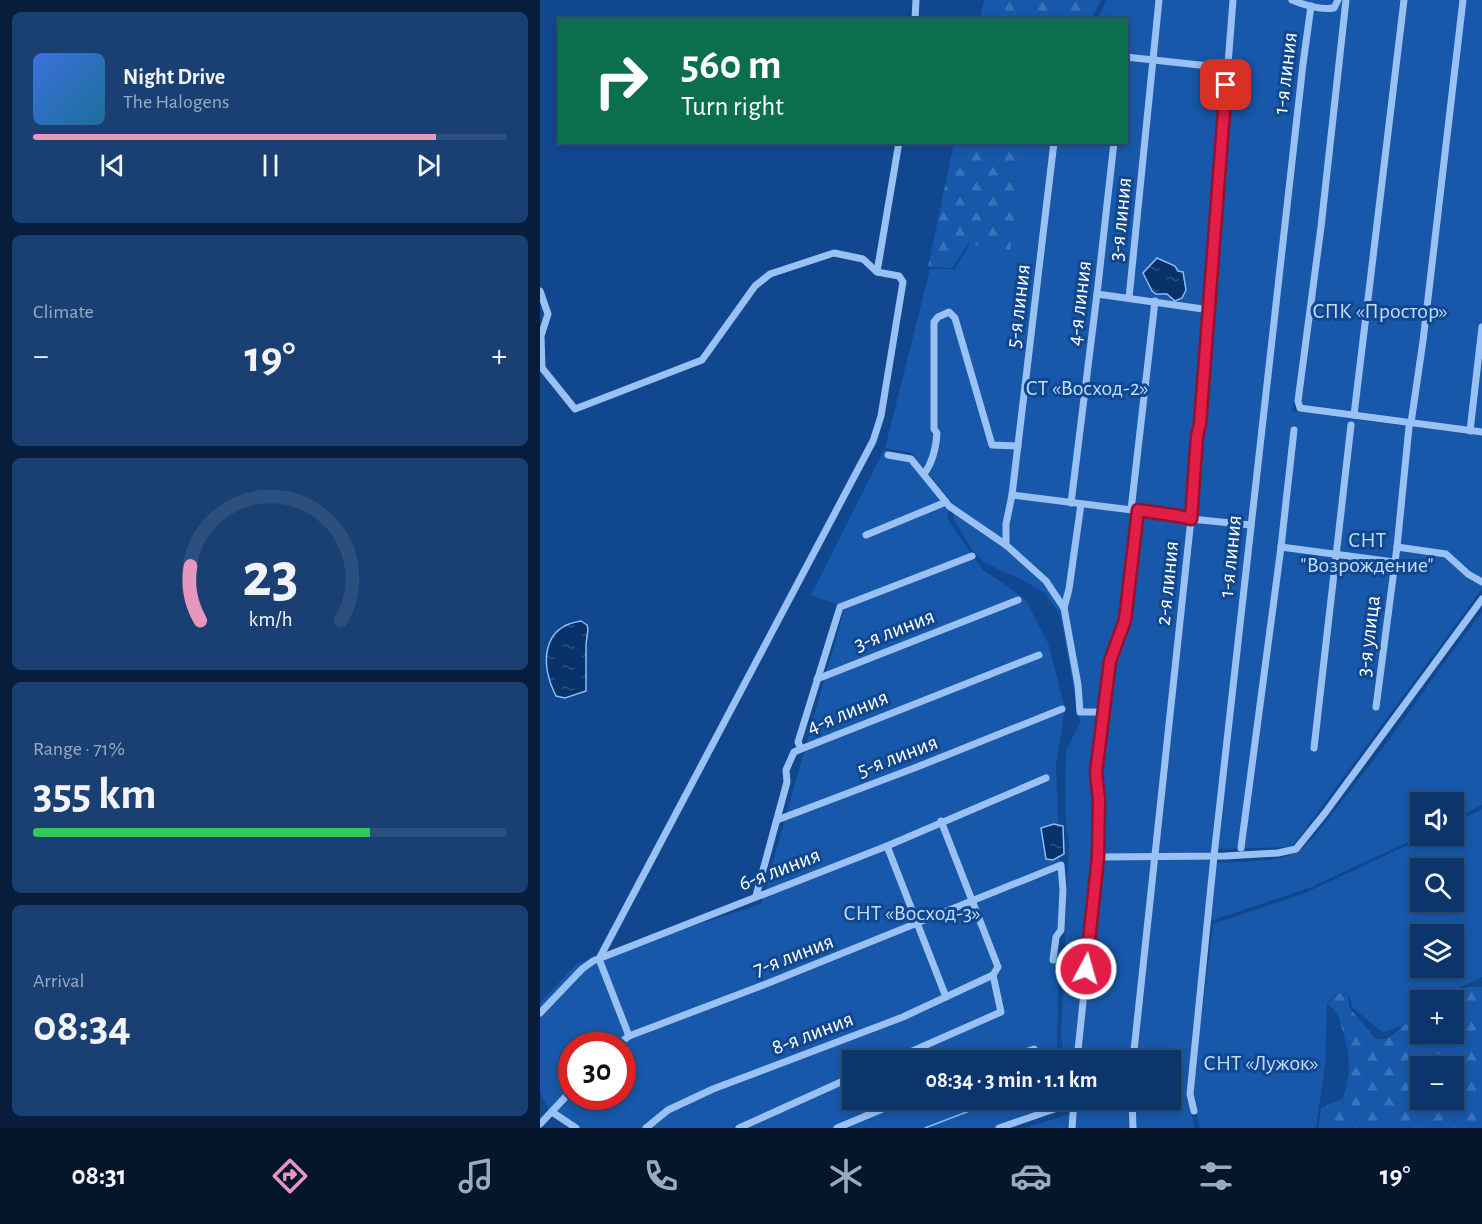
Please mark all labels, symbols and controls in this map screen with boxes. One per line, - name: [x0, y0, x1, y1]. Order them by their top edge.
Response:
- street label: 1-я линия: [1269, 31, 1301, 116]
- icon: right: [582, 42, 660, 120]
- text: 560 m: [681, 44, 782, 86]
- pin: [1200, 59, 1251, 110]
- text: Night Drive: [123, 66, 225, 88]
- icon: arrive: [1209, 68, 1242, 101]
- text: The Halogens: [123, 92, 229, 112]
- text: Turn right: [681, 93, 784, 120]
- icon: previous: [96, 149, 129, 182]
- icon: pause: [254, 149, 287, 182]
- icon: next: [412, 149, 445, 182]
- street label: 3-я линия: [1105, 176, 1135, 262]
- street label: 4-я линия: [1063, 259, 1095, 347]
- street label: 5-я линия: [1002, 263, 1034, 349]
- park label: СПК «Простор»: [1312, 300, 1448, 322]
- text: Climate: [33, 302, 94, 322]
- text: 19°: [244, 335, 296, 380]
- text: −: [33, 340, 49, 373]
- text: +: [491, 340, 507, 373]
- park label: СТ «Восход-2»: [1025, 377, 1149, 399]
- street label: 1-я линия: [1215, 514, 1245, 598]
- park label: СНТ "Возрождение": [1300, 529, 1434, 576]
- street label: 2-я линия: [1152, 540, 1182, 627]
- text: 23: [242, 545, 298, 607]
- street label: 3-я улица: [1352, 594, 1384, 678]
- street label: 3-я линия: [851, 605, 938, 655]
- text: km/h: [248, 609, 292, 630]
- street label: 4-я линия: [804, 686, 891, 738]
- street label: 5-я линия: [854, 731, 941, 781]
- text: Range · 71%: [33, 739, 125, 759]
- text: 355 km: [33, 772, 157, 817]
- map controls: [1410, 792, 1464, 1110]
- button: sound: [1410, 792, 1464, 846]
- street label: 6-я линия: [736, 843, 823, 895]
- button: search: [1410, 858, 1464, 912]
- park label: СНТ «Восход-3»: [843, 902, 981, 924]
- button: layers: [1410, 924, 1464, 978]
- street label: 7-я линия: [750, 930, 837, 980]
- position arrow: [1054, 937, 1118, 1001]
- text: Arrival: [33, 971, 84, 991]
- button: +: [1410, 990, 1464, 1044]
- text: 08:34: [33, 1004, 131, 1049]
- street label: 8-я линия: [768, 1007, 856, 1059]
- speed limit sign: 30: [558, 1032, 636, 1110]
- park label: СНТ «Лужок»: [1203, 1052, 1319, 1074]
- button: −: [1410, 1056, 1464, 1110]
- text: 08:34 · 3 min · 1.1 km: [925, 1069, 1098, 1091]
- icon: directions: [269, 1155, 311, 1197]
- icon: music: [455, 1155, 497, 1197]
- icon: phone: [640, 1155, 682, 1197]
- icon: climate: [825, 1155, 867, 1197]
- icon: car: [1010, 1155, 1052, 1197]
- icon: filters: [1195, 1155, 1237, 1197]
- text: 08:31: [72, 1162, 126, 1189]
- text: 19°: [1380, 1162, 1410, 1189]

